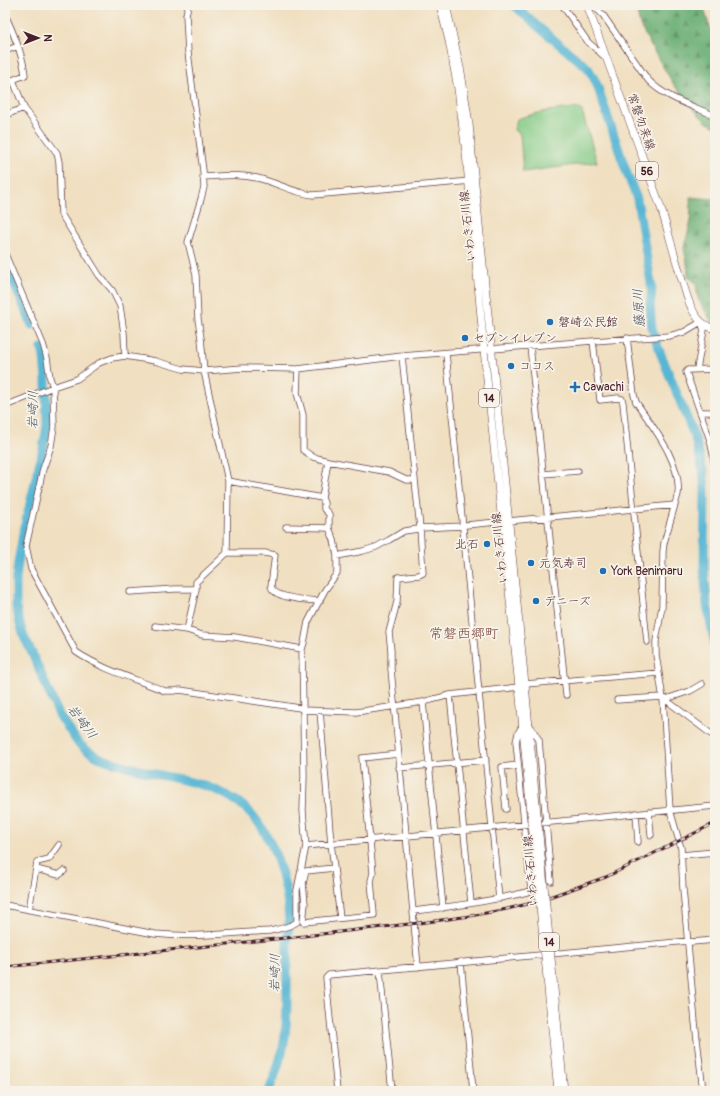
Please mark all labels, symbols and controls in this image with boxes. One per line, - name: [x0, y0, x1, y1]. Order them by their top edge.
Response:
- north arrow: [18, 18, 58, 58]
- text: N: [41, 34, 54, 42]
- street label: 常磐勿来線: [624, 91, 658, 153]
- road number: 56: [636, 162, 658, 180]
- street label: いわき石川線: [457, 189, 479, 263]
- water label: 藤原川: [630, 288, 648, 328]
- place label: 磐崎公民館: [558, 315, 618, 330]
- marker: 磐崎公民館: [545, 317, 555, 327]
- place label: セブンイレブン: [473, 331, 557, 346]
- marker: セブンイレブン: [460, 333, 470, 343]
- place label: ココス: [519, 359, 555, 374]
- marker: ココス: [506, 361, 516, 371]
- place label: Cawachi: [583, 380, 624, 395]
- marker: Cawachi: [570, 382, 580, 392]
- road number: 14: [479, 389, 499, 407]
- water label: 岩崎川: [25, 390, 41, 430]
- street label: いわき石川線: [489, 511, 511, 585]
- place label: 北石: [455, 537, 479, 552]
- marker: 北石: [482, 539, 492, 549]
- place label: 元気寿司: [539, 556, 587, 571]
- marker: 元気寿司: [526, 558, 536, 568]
- place label: York Benimaru: [610, 564, 683, 579]
- marker: York Benimaru: [598, 566, 608, 576]
- place label: デニーズ: [544, 594, 591, 609]
- marker: デニーズ: [531, 596, 541, 606]
- district label: 常磐西郷町: [429, 625, 499, 642]
- water label: 岩崎川: [64, 702, 100, 742]
- street label: いわき石川線: [520, 834, 542, 908]
- road number: 14: [539, 933, 559, 951]
- water label: 岩崎川: [267, 953, 283, 993]

